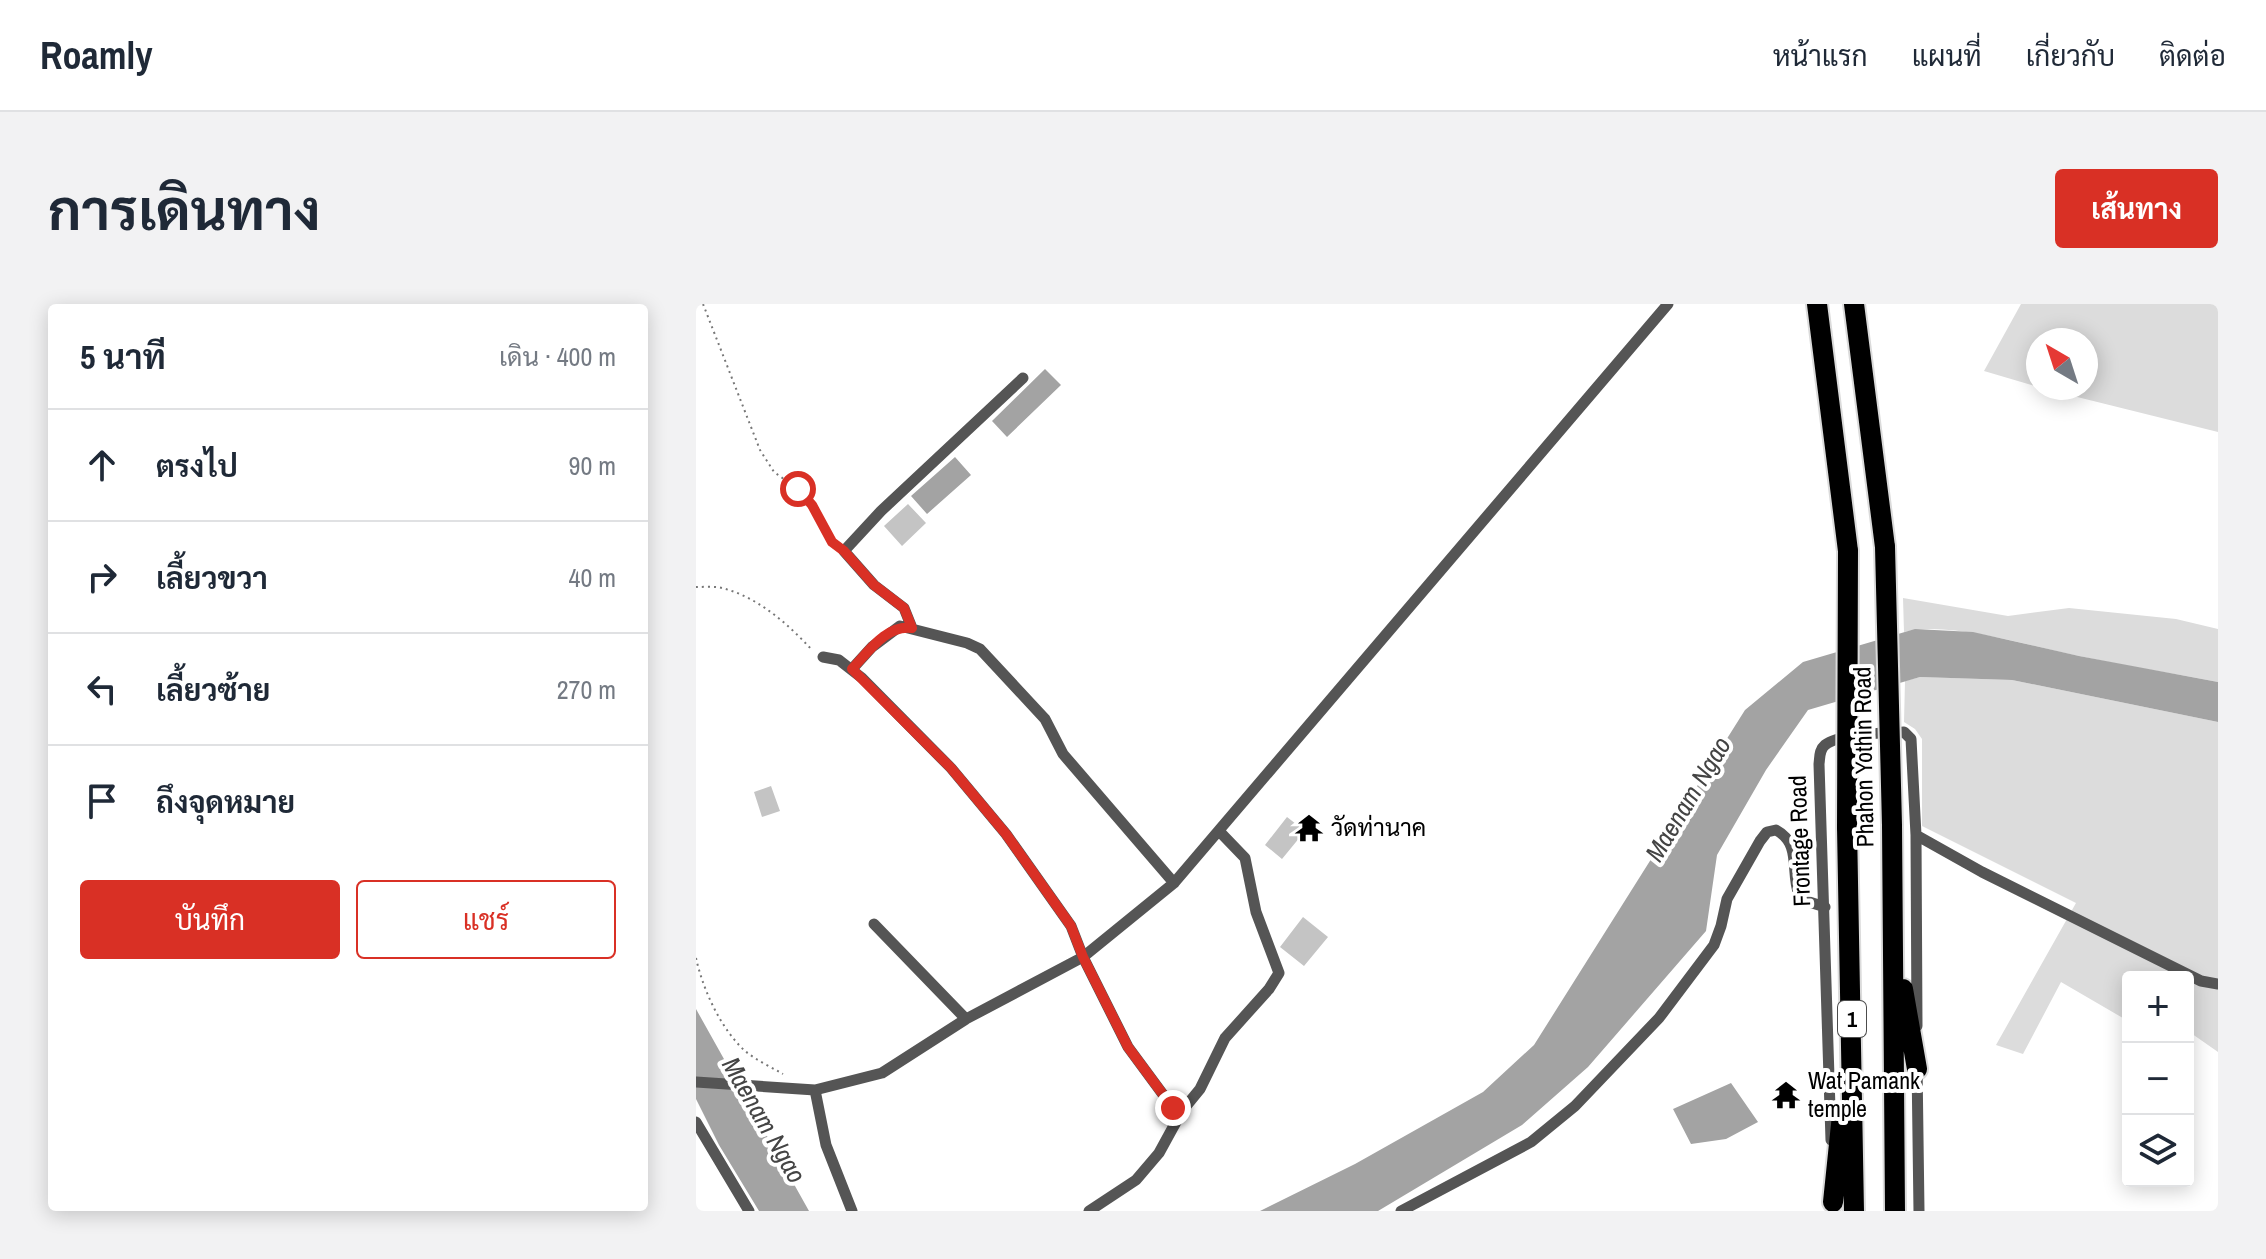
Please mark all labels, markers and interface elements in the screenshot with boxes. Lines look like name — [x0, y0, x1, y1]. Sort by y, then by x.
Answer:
text: Roamly — [40, 30, 153, 81]
text: หน้าแรก — [1773, 37, 1868, 75]
text: แผนที่ — [1912, 37, 1982, 75]
text: เกี่ยวกับ — [2026, 37, 2115, 75]
text: ติดต่อ — [2159, 37, 2226, 75]
button: เส้นทาง — [2055, 169, 2218, 248]
text: การเดินทาง — [48, 172, 320, 247]
north arrow — [2026, 328, 2098, 400]
text: 5 นาที — [80, 334, 166, 380]
text: เดิน · 400 m — [499, 339, 616, 374]
icon: ahead — [80, 443, 124, 487]
text: ตรงไป — [156, 446, 238, 486]
text: 90 m — [569, 448, 616, 483]
route start — [780, 471, 816, 507]
icon: right — [80, 555, 124, 599]
text: เลี้ยวขวา — [156, 558, 268, 598]
text: 40 m — [569, 560, 616, 595]
street label: Phahon Yothin Road — [1845, 666, 1881, 848]
icon: left — [80, 667, 124, 711]
text: เลี้ยวซ้าย — [156, 670, 270, 710]
text: 270 m — [557, 672, 616, 707]
water label: Maenam Ngao — [1637, 730, 1739, 868]
street label: Frontage Road — [1781, 775, 1817, 907]
icon: arrive — [80, 779, 124, 823]
text: ถึงจุดหมาย — [156, 782, 295, 822]
place label: วัดท่านาค — [1331, 811, 1426, 843]
temple icon: วัดท่านาค — [1294, 813, 1324, 843]
button: บันทึก — [80, 880, 340, 959]
button: แชร์ — [356, 880, 616, 959]
map controls — [2122, 971, 2194, 1187]
button: + — [2122, 971, 2194, 1043]
road number: 1 — [1838, 1001, 1866, 1037]
button: − — [2122, 1043, 2194, 1115]
water label: Maenam Ngao — [714, 1050, 815, 1189]
place label: Wat Pamank temple — [1808, 1064, 1920, 1124]
temple icon: Wat Pamank temple — [1771, 1080, 1801, 1110]
route end — [1155, 1090, 1191, 1126]
button: layers — [2122, 1115, 2194, 1187]

